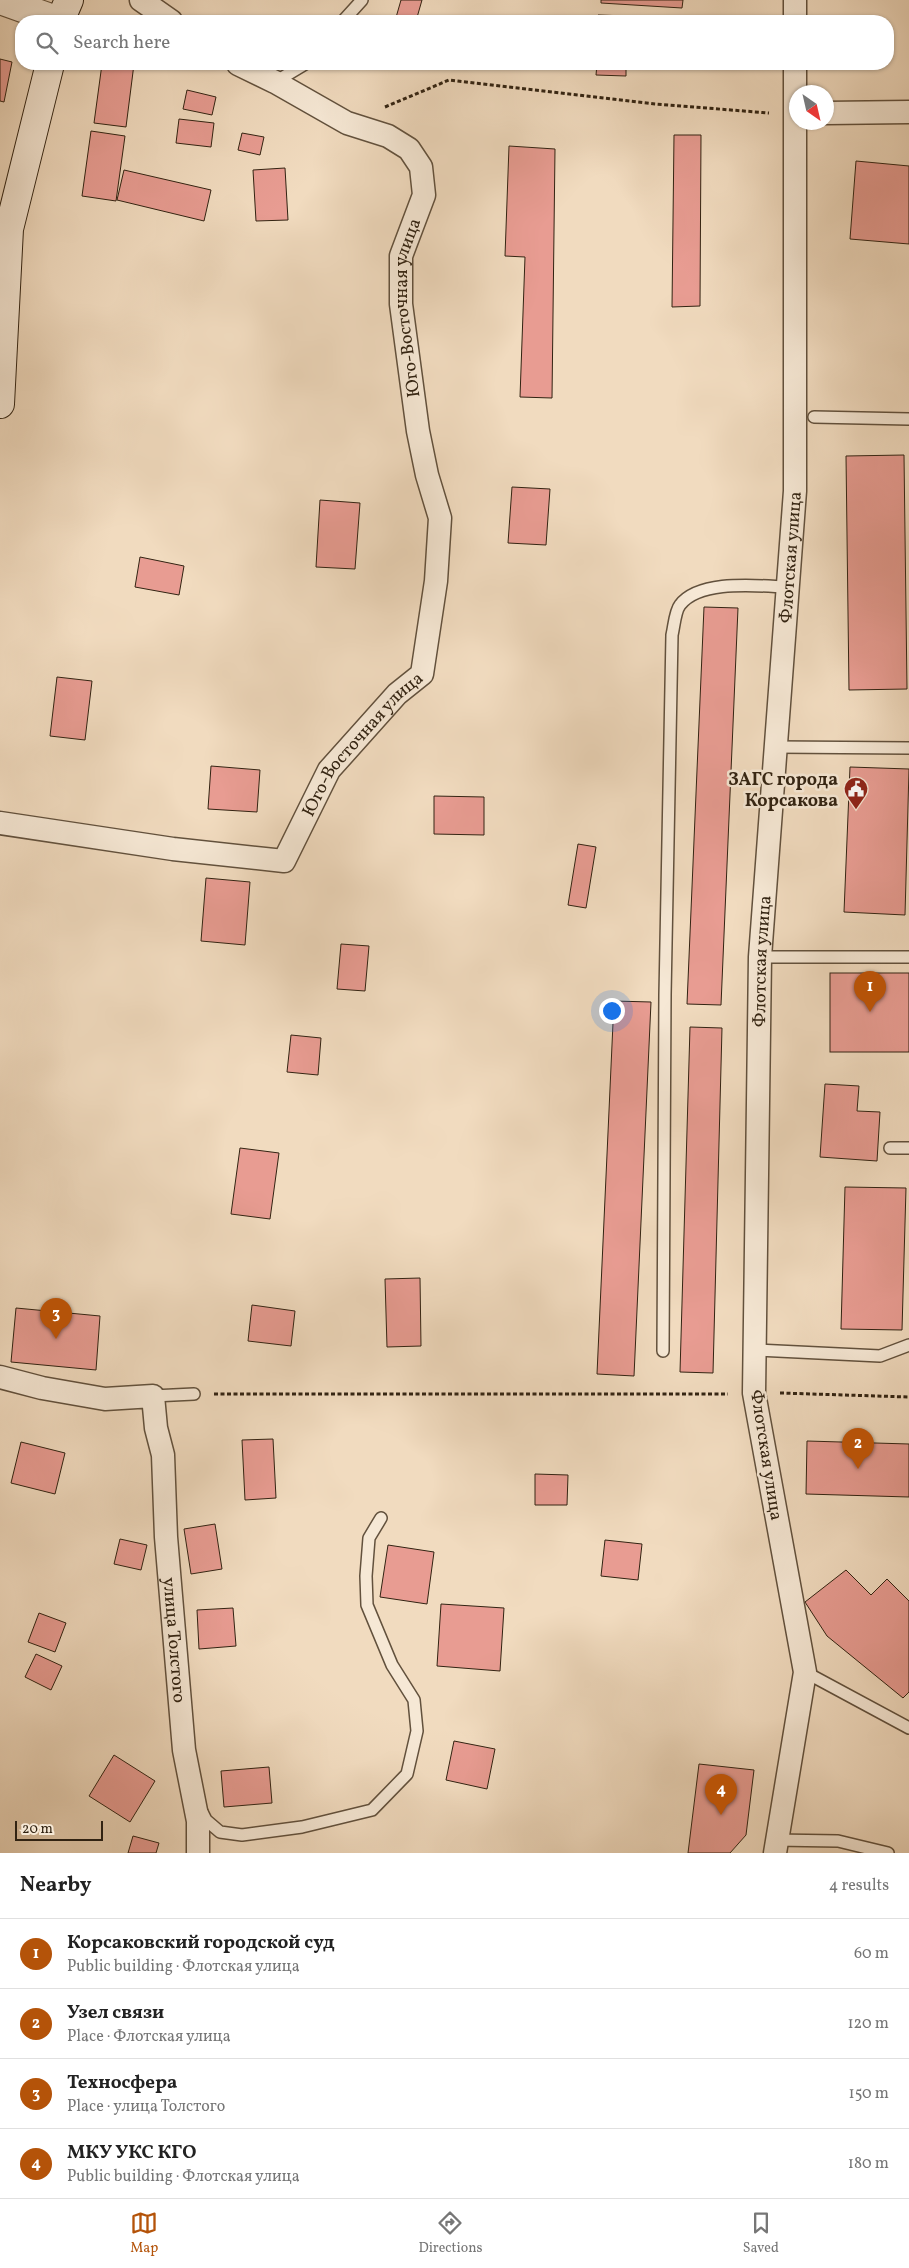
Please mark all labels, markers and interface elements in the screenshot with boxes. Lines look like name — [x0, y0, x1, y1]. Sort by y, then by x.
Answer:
search box — [15, 15, 894, 70]
icon: search — [33, 29, 61, 57]
text: Search here — [73, 30, 170, 56]
north arrow — [789, 85, 834, 130]
street label: Юго-Восточная улица — [390, 215, 428, 399]
street label: Флотская улица — [774, 491, 809, 624]
street label: Юго-Восточная улица — [297, 667, 429, 821]
place label: ЗАГС города Корсакова — [728, 768, 838, 814]
public building icon: ЗАГС города Корсакова — [843, 776, 869, 810]
street label: Флотская улица — [748, 894, 779, 1027]
pin: 1 — [854, 971, 886, 1012]
your location — [599, 998, 625, 1024]
pin: 3 — [40, 1298, 72, 1339]
street label: Флотская улица — [743, 1388, 788, 1522]
pin: 2 — [842, 1428, 874, 1469]
street label: улица Толстого — [155, 1576, 191, 1704]
pin: 4 — [705, 1774, 737, 1815]
scale bar — [15, 1818, 102, 1841]
text: 20 m — [22, 1820, 53, 1839]
text: Nearby — [20, 1871, 91, 1900]
text: 4 results — [829, 1875, 889, 1897]
text: Корсаковский городской суд — [67, 1930, 335, 1956]
text: 1 — [33, 1943, 39, 1965]
text: 60 m — [854, 1943, 889, 1965]
text: Public building · Флотская улица — [67, 1956, 300, 1978]
text: Узел связи — [67, 2000, 164, 2026]
text: 2 — [32, 2013, 40, 2035]
text: 120 m — [847, 2013, 889, 2035]
text: Place · Флотская улица — [67, 2026, 231, 2048]
text: Техносфера — [67, 2070, 177, 2096]
text: 3 — [32, 2083, 40, 2105]
text: 150 m — [848, 2083, 889, 2105]
text: Place · улица Толстого — [67, 2096, 225, 2118]
text: МКУ УКС КГО — [67, 2140, 196, 2166]
text: 4 — [31, 2153, 41, 2175]
text: 180 m — [848, 2153, 889, 2175]
text: Public building · Флотская улица — [67, 2166, 300, 2188]
tab: Map — [130, 2209, 158, 2258]
tab: Directions — [418, 2209, 483, 2258]
tab: Saved — [743, 2209, 779, 2258]

